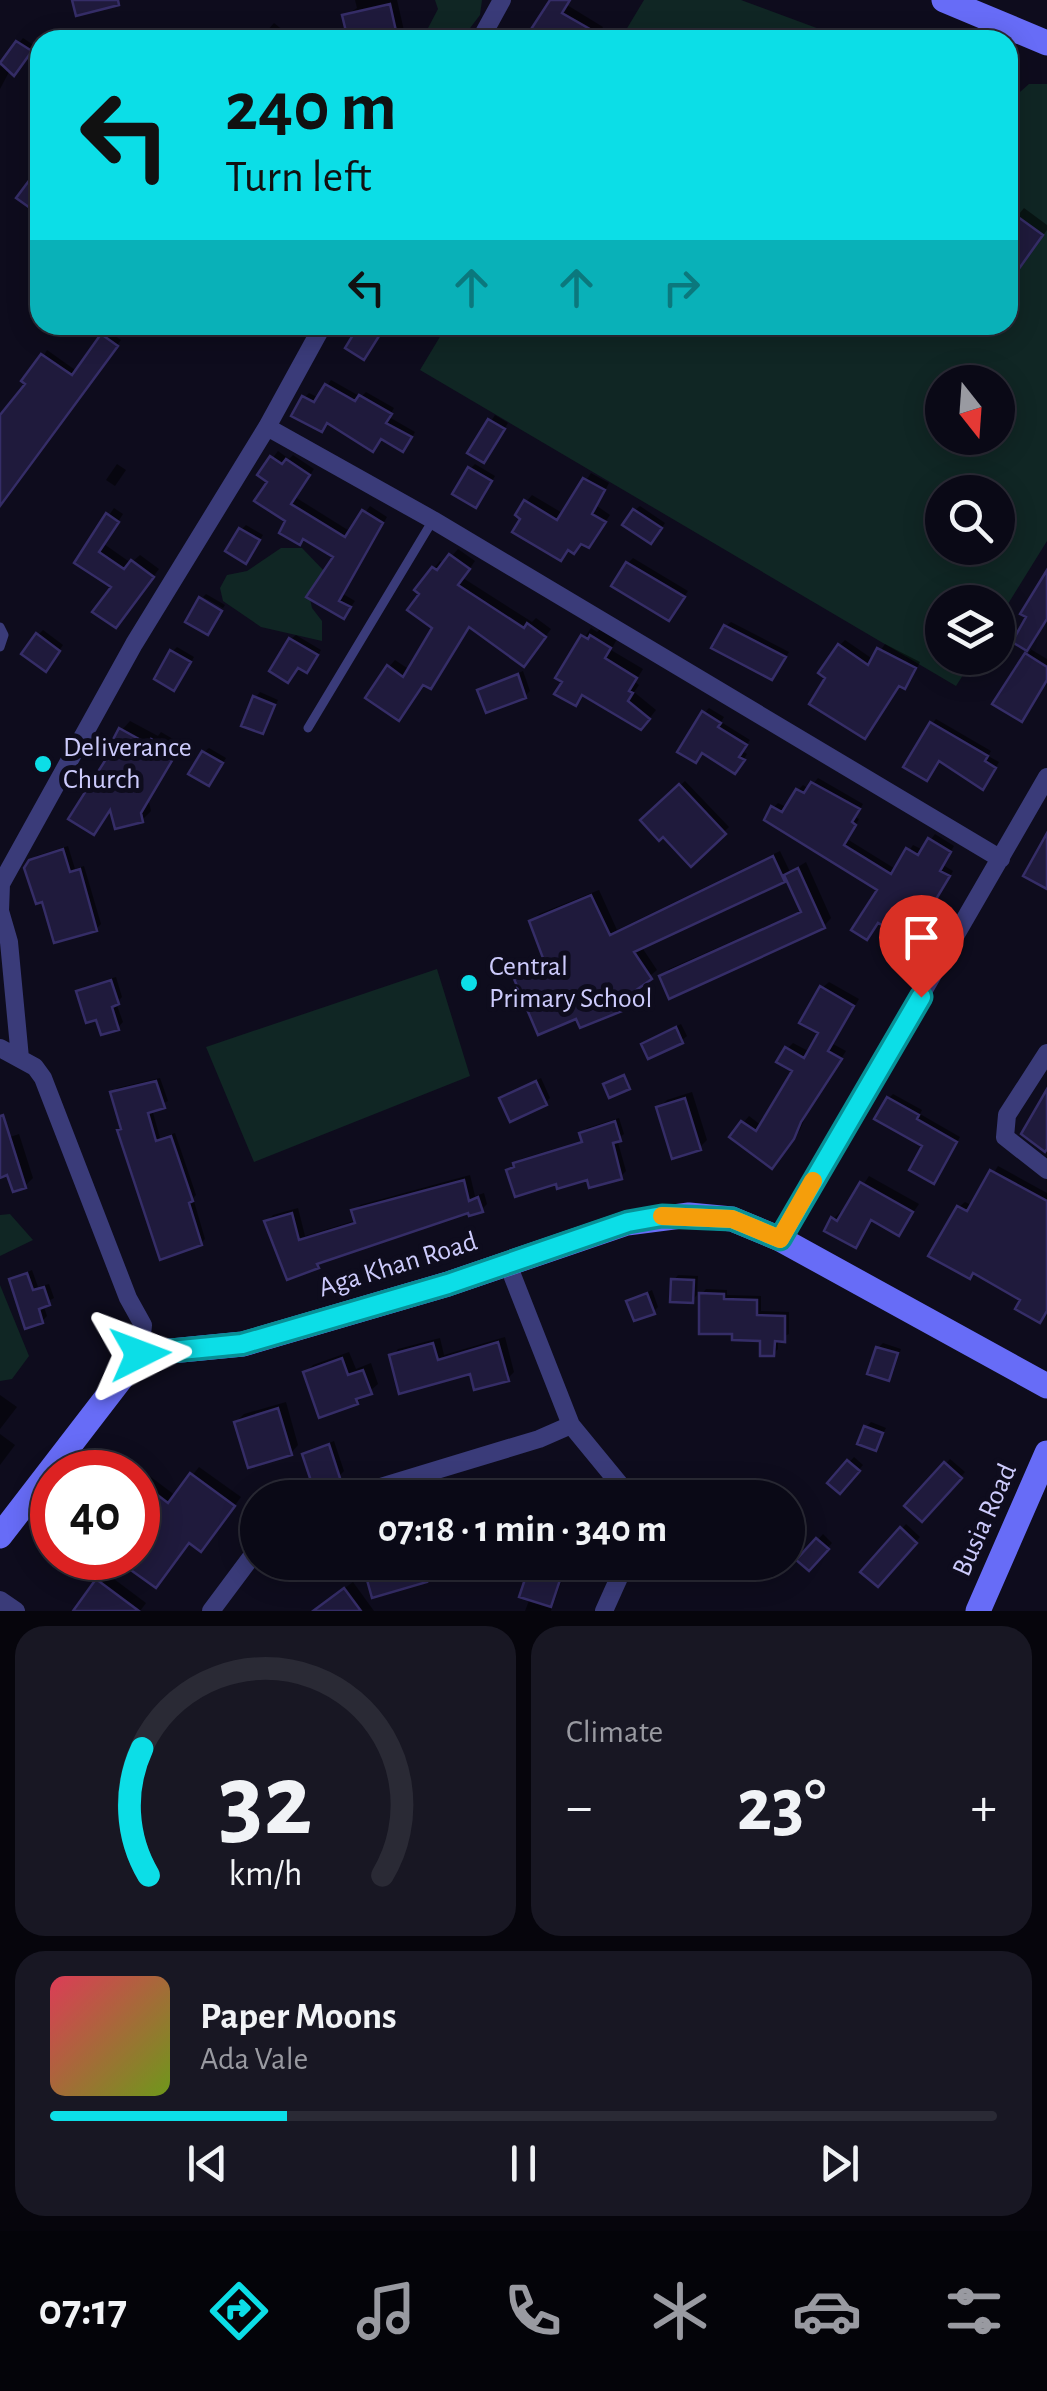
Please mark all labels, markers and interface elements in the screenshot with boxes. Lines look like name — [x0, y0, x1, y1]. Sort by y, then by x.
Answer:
icon: left — [60, 70, 190, 200]
text: 240 m — [225, 73, 397, 143]
text: Turn left — [225, 155, 372, 200]
icon: left — [339, 260, 394, 315]
icon: ahead — [444, 260, 499, 315]
icon: ahead — [549, 260, 604, 315]
icon: right — [654, 260, 709, 315]
north arrow — [925, 365, 1015, 455]
map controls — [925, 365, 1015, 675]
button: search — [925, 475, 1015, 565]
button: layers — [925, 585, 1015, 675]
place label: Deliverance Church — [63, 734, 192, 794]
marker: Deliverance Church — [32, 753, 54, 775]
pin — [879, 895, 964, 998]
icon: arrive — [894, 910, 949, 965]
place label: Central Primary School — [489, 953, 652, 1013]
marker: Central Primary School — [458, 972, 480, 994]
street label: Aga Khan Road — [315, 1228, 481, 1302]
position arrow — [88, 1302, 192, 1406]
speed limit sign: 40 — [30, 1450, 160, 1580]
street label: Busia Road — [948, 1460, 1022, 1580]
text: 07:18 · 1 min · 340 m — [378, 1511, 667, 1549]
text: Climate — [566, 1716, 663, 1748]
text: 32 — [219, 1750, 312, 1854]
text: 23° — [737, 1769, 826, 1844]
text: − — [566, 1780, 592, 1835]
text: + — [971, 1780, 997, 1835]
text: km/h — [229, 1856, 302, 1892]
text: Paper Moons — [200, 1998, 397, 2036]
text: Ada Vale — [200, 2043, 308, 2075]
icon: previous — [180, 2136, 235, 2191]
icon: pause — [496, 2136, 551, 2191]
icon: next — [812, 2136, 867, 2191]
icon: directions — [204, 2276, 274, 2346]
icon: music — [351, 2276, 421, 2346]
icon: phone — [498, 2276, 568, 2346]
icon: climate — [645, 2276, 715, 2346]
icon: car — [792, 2276, 862, 2346]
icon: filters — [939, 2276, 1009, 2346]
text: 07:17 — [38, 2288, 127, 2333]

